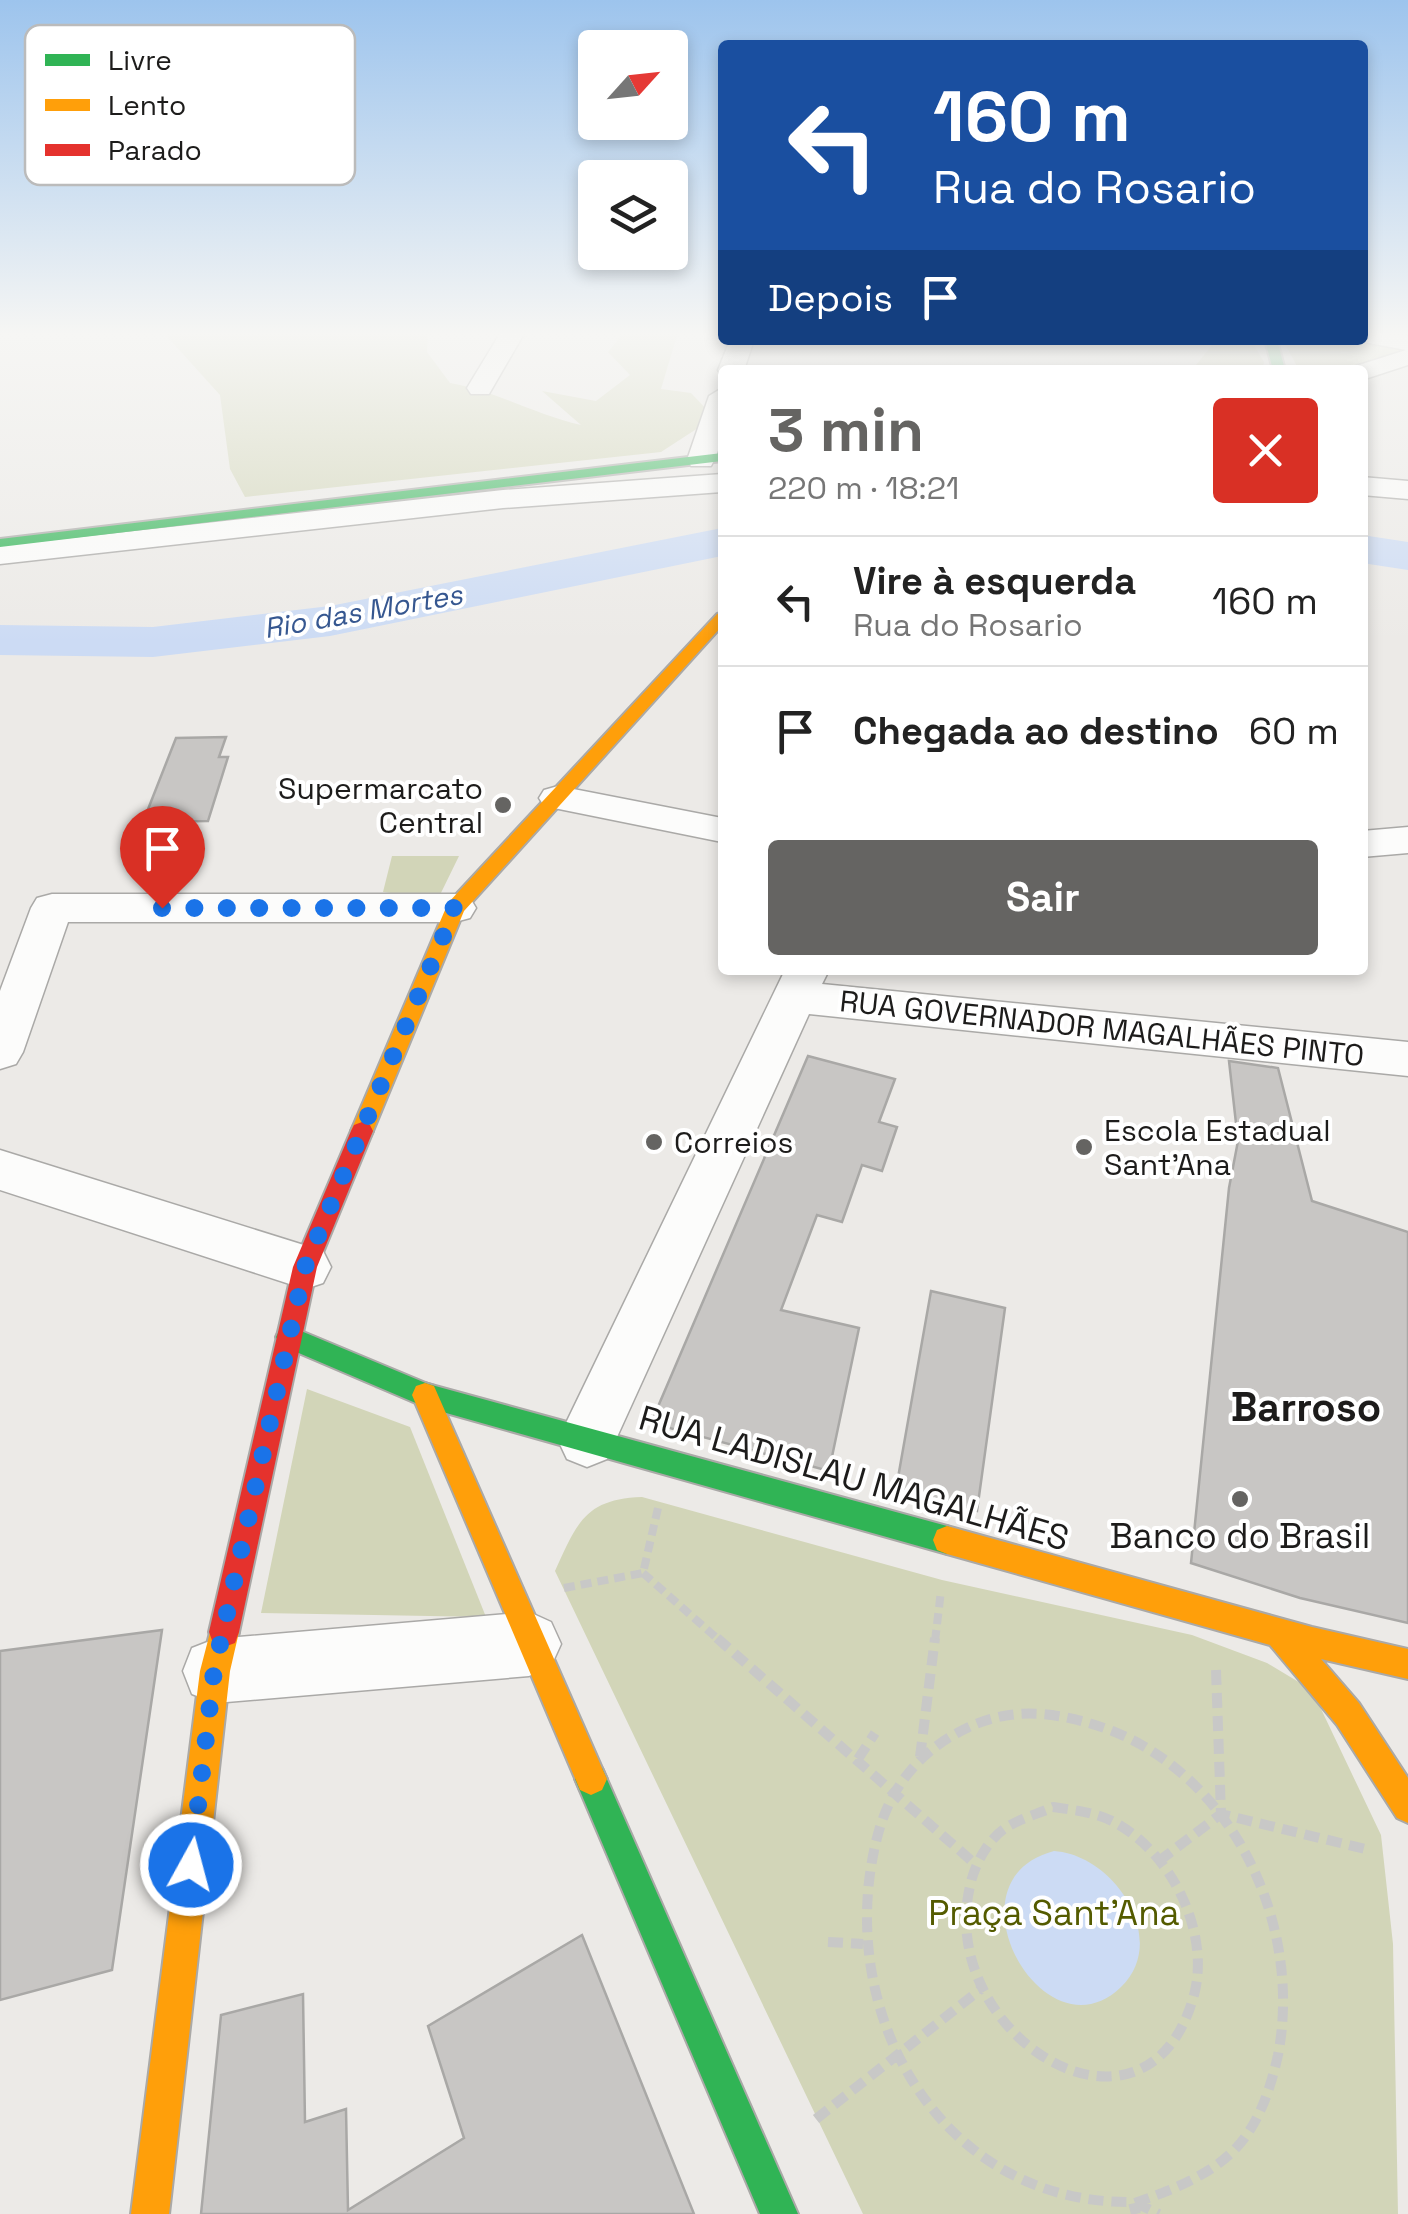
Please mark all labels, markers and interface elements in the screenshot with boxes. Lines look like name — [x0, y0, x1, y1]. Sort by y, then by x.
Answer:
legend — [25, 25, 355, 185]
north arrow — [578, 30, 688, 140]
map controls — [578, 30, 688, 270]
text: Livre — [108, 42, 172, 78]
text: 160 m — [933, 72, 1131, 161]
icon: left — [768, 80, 898, 210]
text: Lento — [108, 87, 186, 123]
text: Parado — [108, 132, 202, 168]
text: Rua do Rosario — [933, 159, 1256, 216]
button: layers — [578, 160, 688, 270]
icon: arrive — [913, 270, 968, 325]
text: Depois — [768, 274, 893, 322]
text: 3 min — [768, 392, 924, 469]
button: close — [1213, 398, 1318, 503]
text: 220 m · 18:21 — [768, 468, 959, 508]
text: Vire à esquerda — [853, 557, 1136, 605]
icon: left — [768, 574, 823, 629]
water label: Rio das Mortes — [261, 576, 466, 646]
text: 160 m — [1212, 577, 1318, 625]
text: Rua do Rosario — [853, 605, 1083, 645]
icon: arrive — [768, 704, 823, 759]
text: Chegada ao destino — [853, 707, 1219, 755]
text: 60 m — [1249, 707, 1339, 755]
place label: Supermarcato Central — [278, 769, 483, 842]
marker: Supermarcato Central — [492, 794, 514, 816]
pin — [120, 806, 205, 909]
icon: arrive — [135, 821, 190, 876]
button: Sair — [768, 840, 1318, 955]
street label: RUA GOVERNADOR MAGALHÃES PINTO — [838, 981, 1366, 1075]
place label: Escola Estadual Sant'Ana — [1104, 1111, 1331, 1184]
place label: Correios — [674, 1123, 793, 1162]
marker: Correios — [643, 1131, 665, 1153]
marker: Escola Estadual Sant'Ana — [1073, 1136, 1095, 1158]
district label: Barroso — [1231, 1382, 1381, 1433]
street label: RUA LADISLAU MAGALHÃES — [634, 1395, 1074, 1561]
marker: Banco do Brasil — [1229, 1488, 1251, 1510]
place label: Banco do Brasil — [1110, 1514, 1370, 1558]
position arrow — [139, 1813, 243, 1917]
park label: Praça Sant'Ana — [928, 1891, 1180, 1935]

